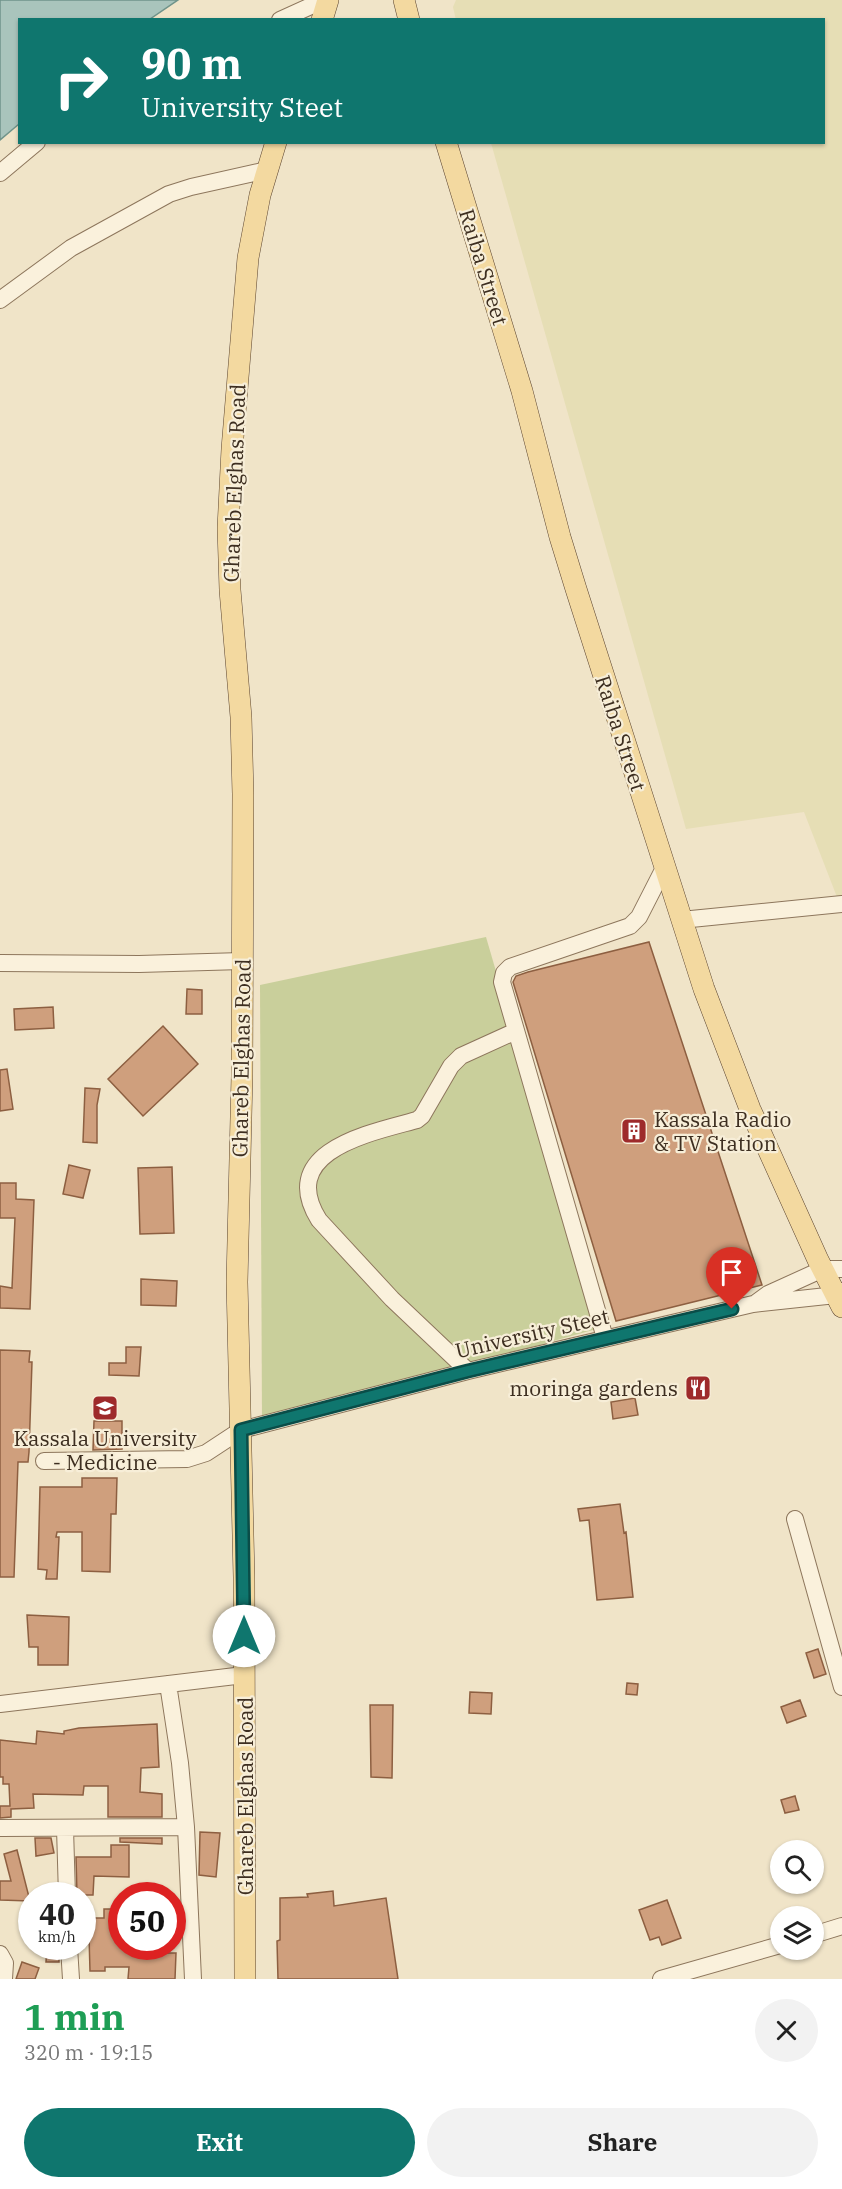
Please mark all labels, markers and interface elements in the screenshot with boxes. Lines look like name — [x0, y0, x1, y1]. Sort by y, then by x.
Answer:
text: 90 m — [141, 36, 242, 91]
icon: right — [42, 42, 120, 120]
text: University Steet — [141, 89, 343, 124]
street label: Raiba Street — [453, 205, 515, 329]
street label: Ghareb Elghas Road — [217, 383, 251, 583]
street label: Raiba Street — [589, 671, 653, 795]
street label: Ghareb Elghas Road — [225, 958, 257, 1158]
place label: Kassala Radio & TV Station — [654, 1105, 791, 1157]
building icon: Kassala Radio & TV Station — [619, 1116, 649, 1146]
pin — [706, 1247, 757, 1309]
icon: arrive — [715, 1256, 748, 1289]
street label: University Steet — [452, 1302, 612, 1364]
restaurant icon: moringa gardens — [683, 1373, 713, 1403]
place label: moringa gardens — [509, 1374, 678, 1402]
school or university icon: Kassala University - Medicine — [90, 1393, 120, 1423]
place label: Kassala University - Medicine — [14, 1424, 197, 1476]
position arrow — [212, 1604, 276, 1668]
street label: Ghareb Elghas Road — [231, 1696, 259, 1895]
map controls — [770, 1840, 824, 1960]
button: search — [770, 1840, 824, 1894]
speed limit sign: 50 — [108, 1882, 186, 1960]
text: 40 — [39, 1894, 75, 1933]
button: layers — [770, 1906, 824, 1960]
text: km/h — [38, 1927, 76, 1946]
text: 1 min — [24, 1993, 125, 2040]
button: close — [755, 1999, 818, 2062]
text: 320 m · 19:15 — [24, 2039, 153, 2066]
button: Exit — [24, 2108, 415, 2177]
button: Share — [427, 2108, 818, 2177]

